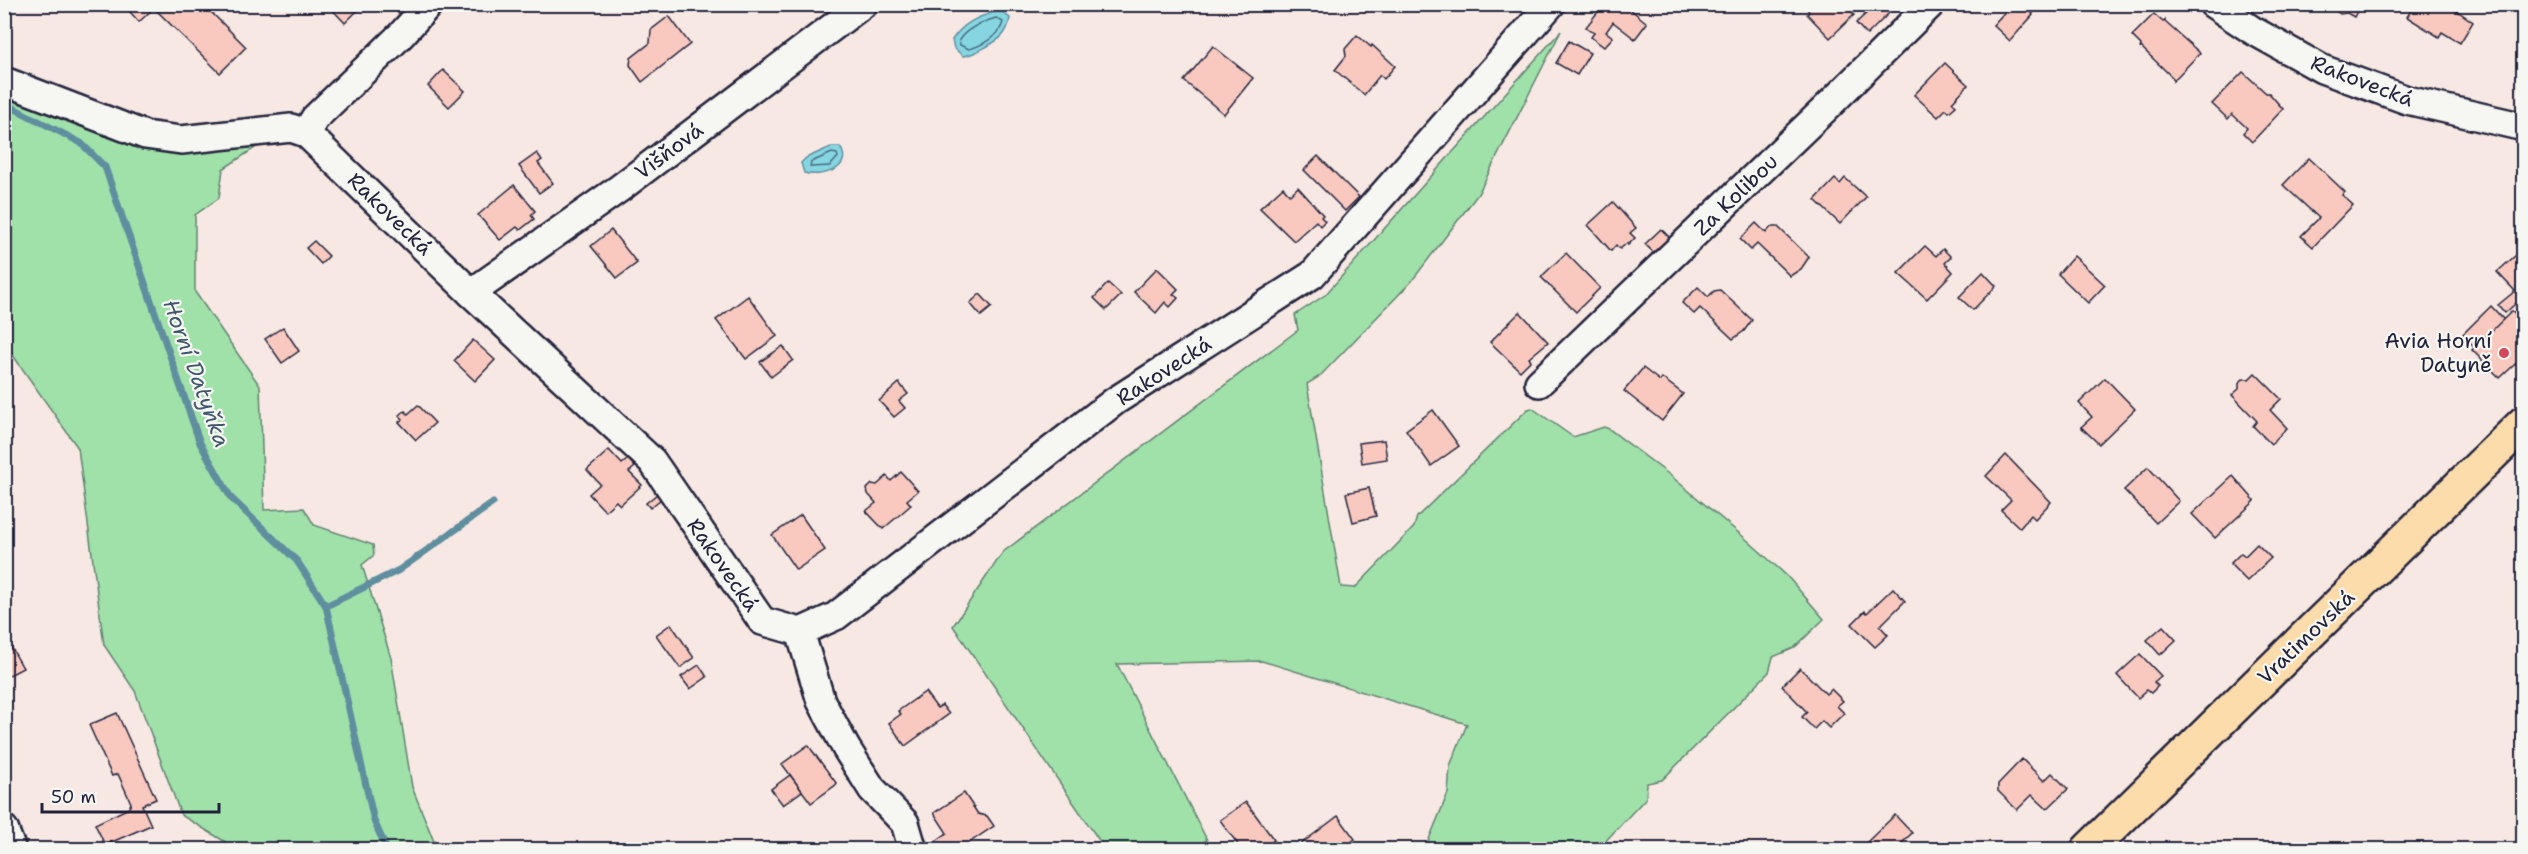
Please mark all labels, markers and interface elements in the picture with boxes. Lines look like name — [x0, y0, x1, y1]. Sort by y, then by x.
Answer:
street label: Rakovecká — [2307, 49, 2417, 113]
street label: Višňová — [629, 116, 709, 186]
street label: Za Kolibou — [1688, 148, 1784, 242]
street label: Rakovecká — [341, 166, 439, 262]
water label: Horní Datyňka — [156, 295, 237, 451]
place label: Avia Horní Datyně — [2385, 327, 2492, 379]
street label: Rakovecká — [1111, 330, 1217, 412]
marker: Avia Horní Datyně — [2497, 346, 2511, 360]
street label: Rakovecká — [681, 513, 765, 617]
street label: Vratimovská — [2251, 584, 2361, 690]
scale bar — [42, 776, 219, 814]
text: 50 m — [51, 785, 96, 809]

